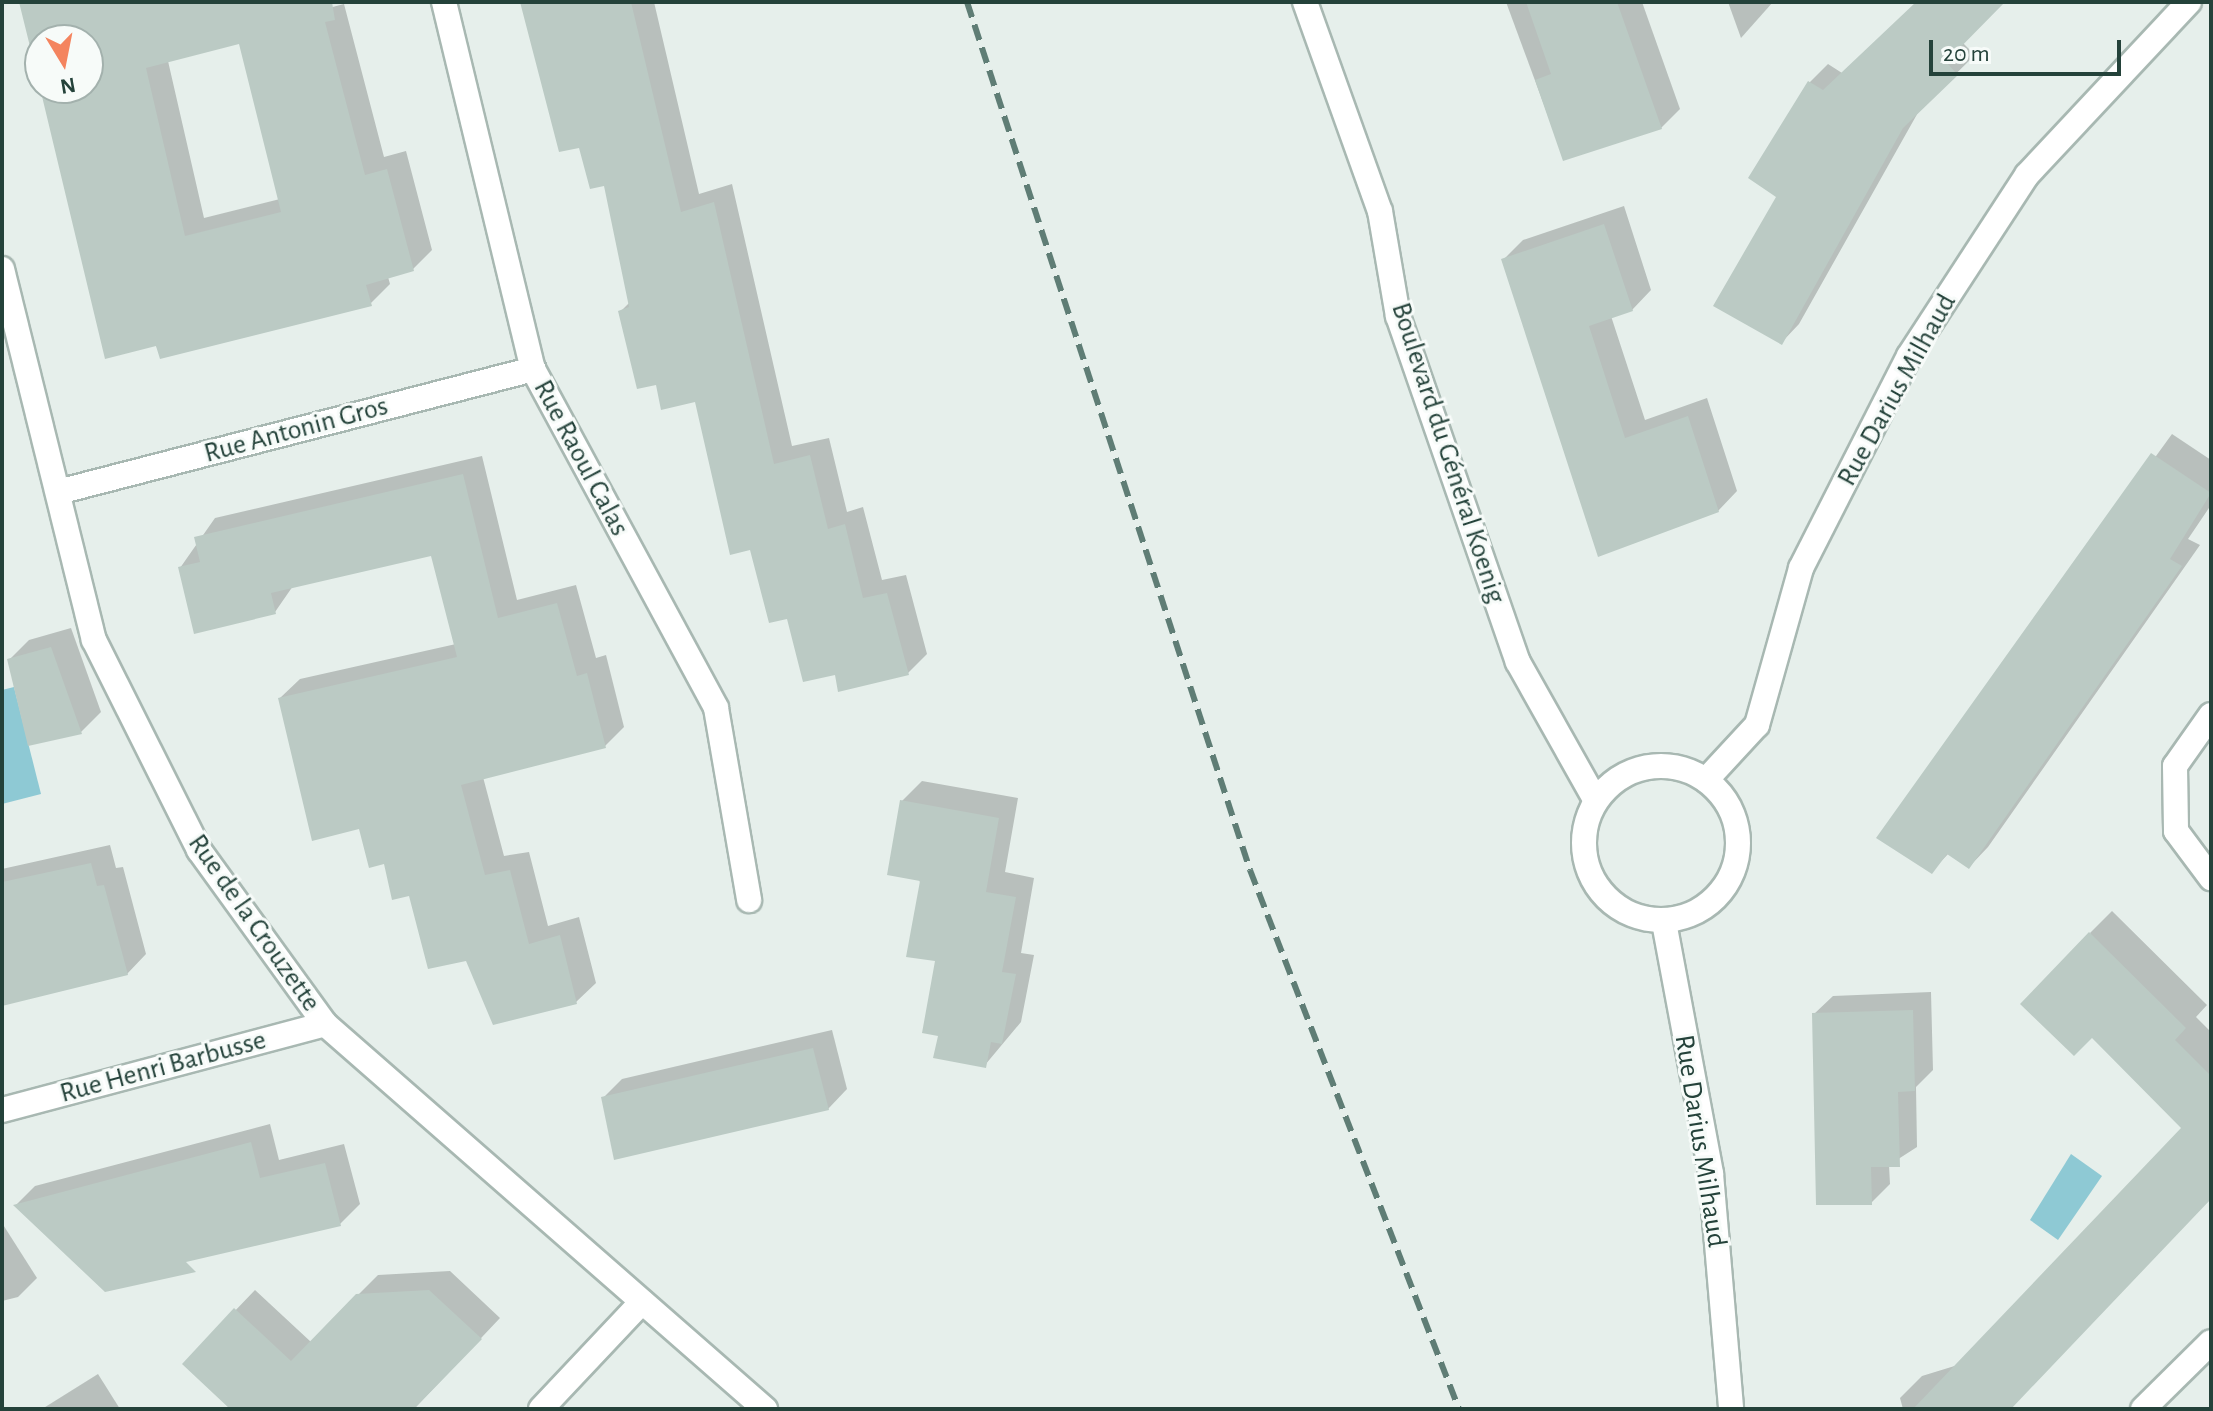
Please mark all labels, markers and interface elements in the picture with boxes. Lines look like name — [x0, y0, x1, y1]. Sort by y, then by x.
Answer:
north arrow — [24, 24, 104, 104]
scale bar — [1933, 24, 2125, 74]
text: 20 m — [1943, 42, 1990, 66]
text: N — [58, 74, 77, 98]
street label: Rue Darius Milhaud — [1830, 288, 1964, 492]
street label: Boulevard du Général Koenig — [1383, 298, 1513, 608]
street label: Rue Raoul Calas — [526, 374, 636, 542]
street label: Rue Antonin Gros — [200, 389, 392, 471]
street label: Rue de la Crouzette — [180, 828, 328, 1018]
street label: Rue Henri Barbusse — [56, 1023, 270, 1111]
street label: Rue Darius Milhaud — [1667, 1032, 1733, 1250]

